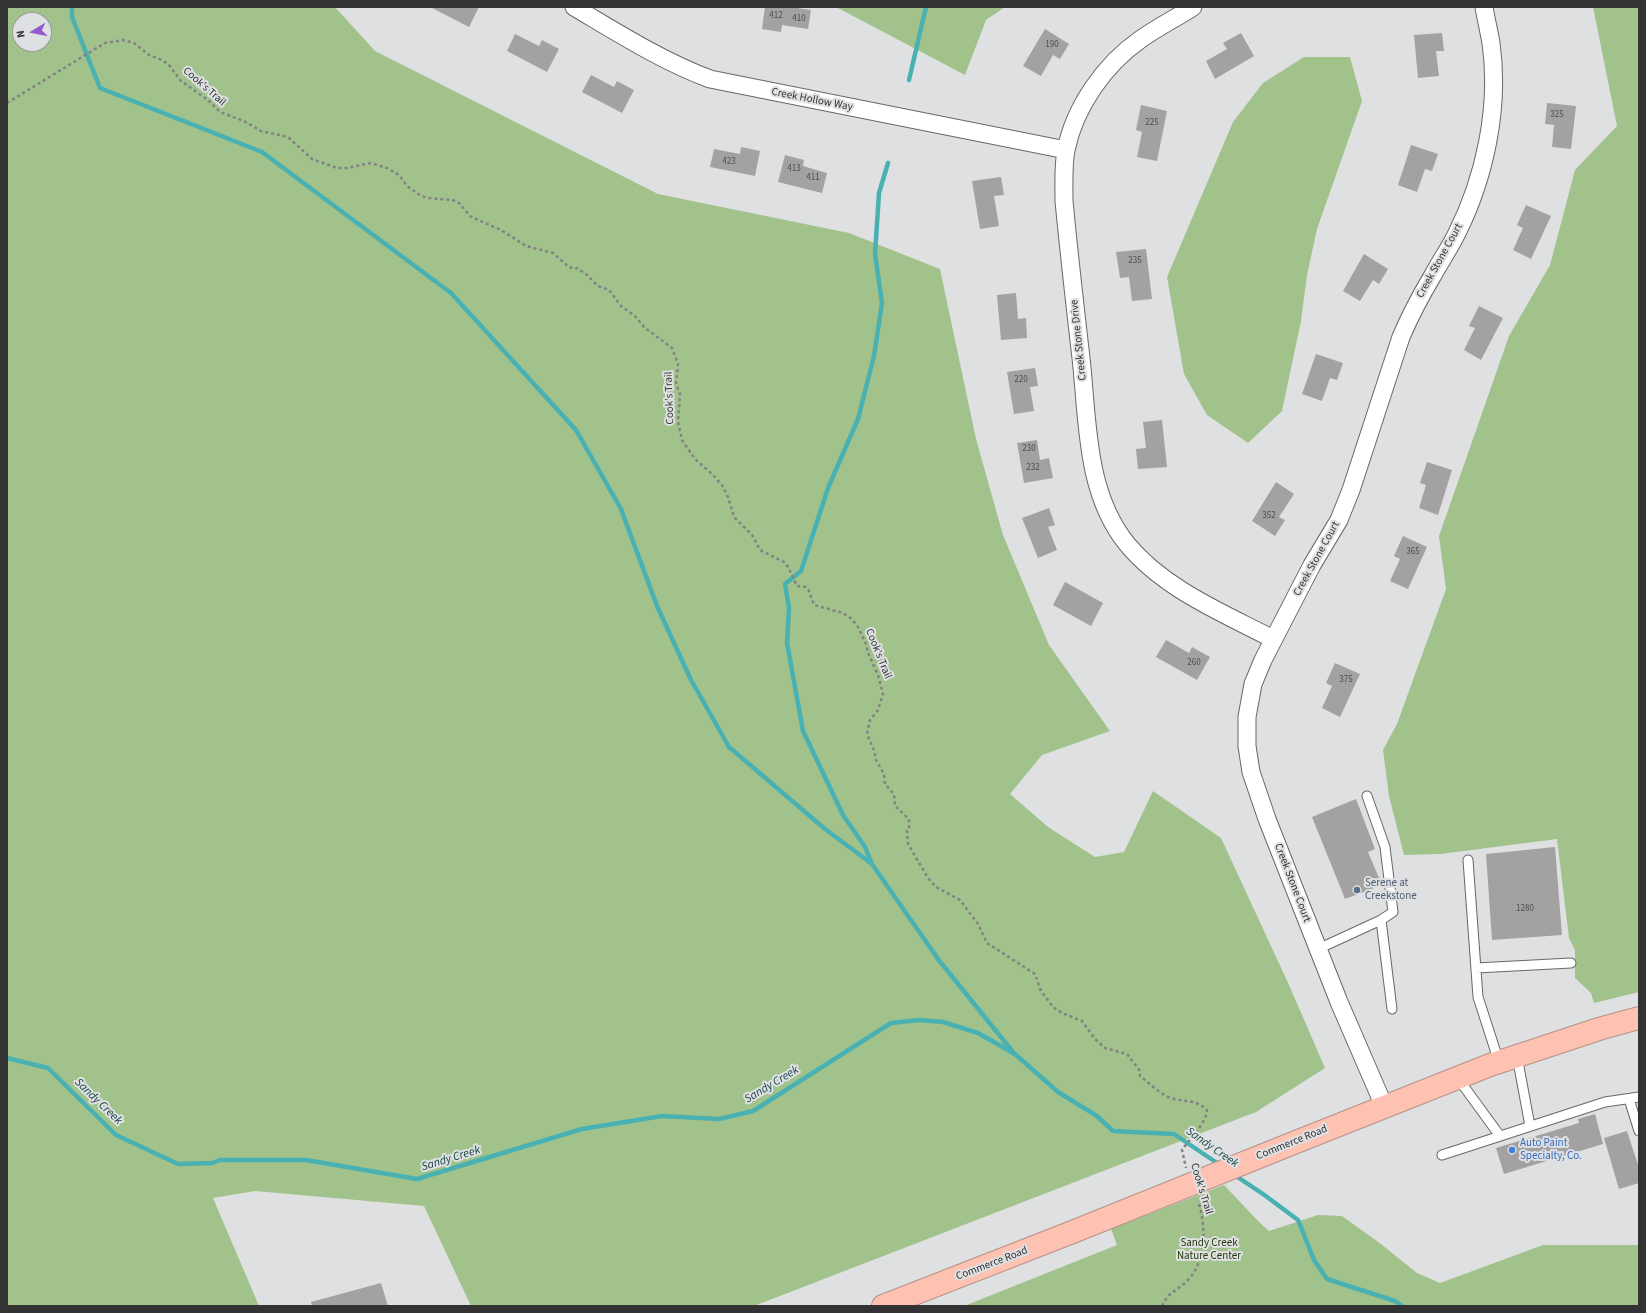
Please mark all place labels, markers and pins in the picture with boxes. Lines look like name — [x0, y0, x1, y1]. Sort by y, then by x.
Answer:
place label: Serene at Creekstone — [1365, 877, 1417, 903]
marker: Serene at Creekstone — [1352, 885, 1362, 895]
place label: Auto Paint Specialty, Co. — [1520, 1137, 1582, 1163]
marker: Auto Paint Specialty, Co. — [1507, 1145, 1517, 1155]

